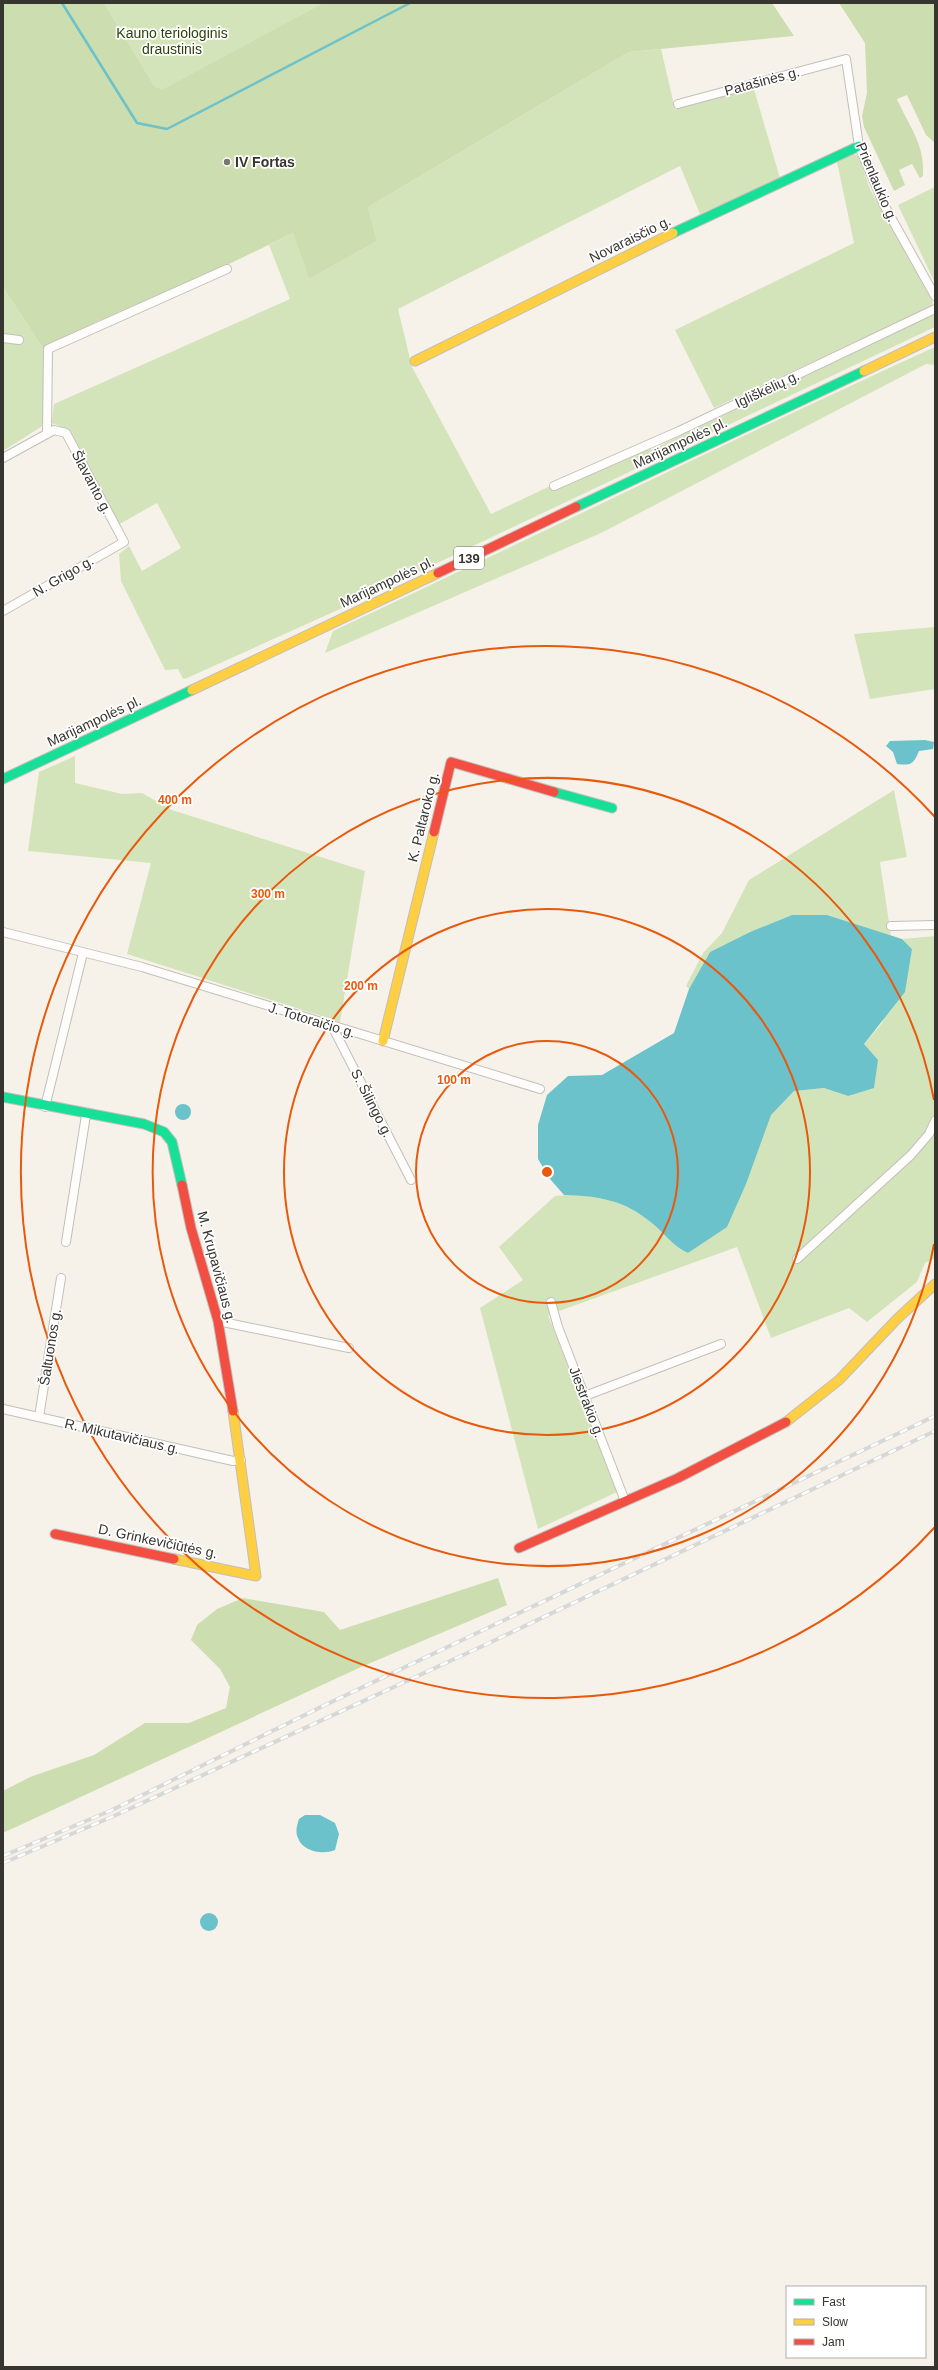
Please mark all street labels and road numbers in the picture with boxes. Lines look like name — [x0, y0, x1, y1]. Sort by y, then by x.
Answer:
street label: Patašinės g. — [723, 63, 801, 99]
street label: Prienlaukio g. — [853, 140, 901, 224]
street label: Novaraisčio g. — [587, 212, 673, 266]
street label: Igliškėlių g. — [732, 367, 802, 411]
street label: Marijampolės pl. — [630, 414, 730, 472]
street label: Šlavanto g. — [68, 447, 116, 517]
road number: 139 — [454, 547, 484, 569]
street label: N. Grigo g. — [30, 552, 96, 600]
street label: Marijampolės pl. — [337, 553, 437, 611]
street label: Marijampolės pl. — [44, 692, 144, 750]
street label: K. Paltaroko g. — [404, 771, 442, 863]
street label: J. Totoraičio g. — [267, 999, 357, 1041]
street label: S. Šilingo g. — [348, 1066, 396, 1140]
street label: M. Krupavičiaus g. — [194, 1209, 240, 1325]
street label: Šaltuonos g. — [36, 1307, 64, 1387]
street label: Jiestrakio g. — [566, 1364, 608, 1440]
street label: R. Mikutavičiaus g. — [63, 1415, 181, 1457]
street label: D. Grinkevičiūtės g. — [97, 1521, 219, 1561]

